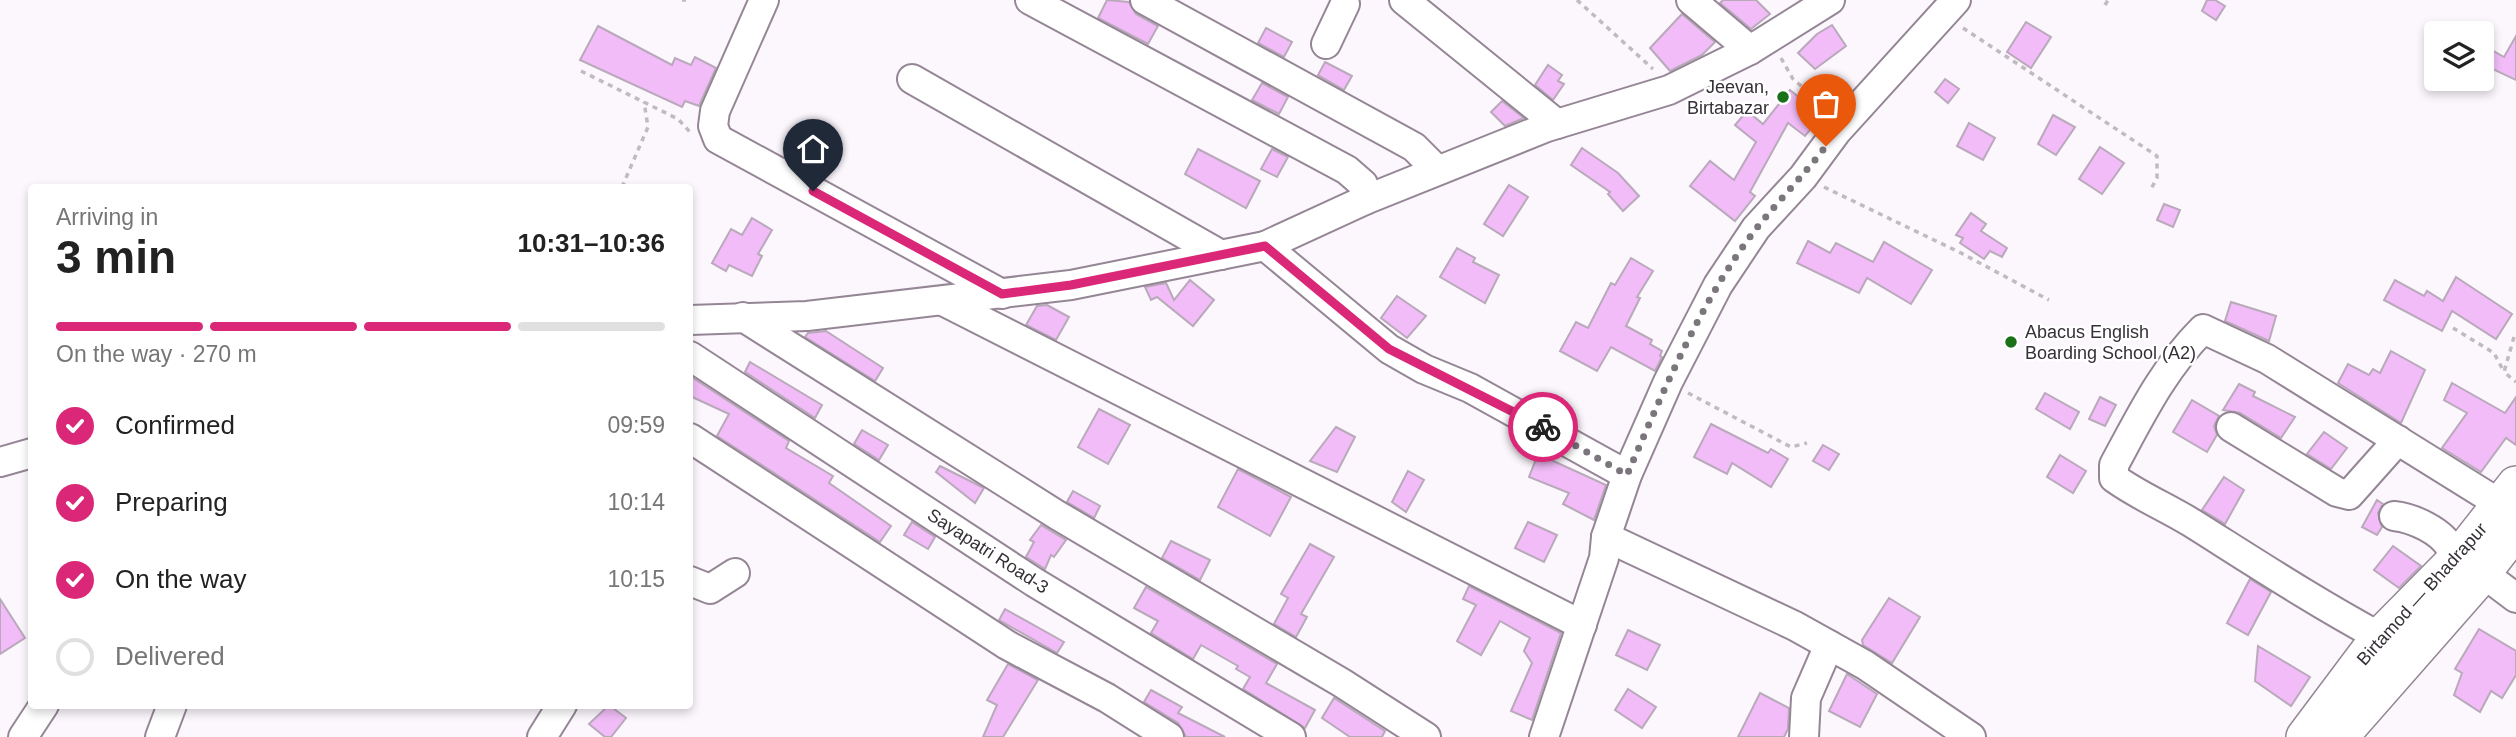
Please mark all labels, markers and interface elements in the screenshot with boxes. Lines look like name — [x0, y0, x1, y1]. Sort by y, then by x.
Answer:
map controls — [2424, 21, 2494, 91]
button: layers — [2424, 21, 2494, 91]
pin — [1796, 74, 1856, 146]
place label: Jeevan, Birtabazar — [1687, 77, 1769, 118]
icon: bag — [1807, 85, 1845, 123]
marker: Jeevan, Birtabazar — [1775, 89, 1791, 105]
pin — [783, 119, 843, 191]
icon: home — [794, 130, 832, 168]
text: Arriving in — [56, 204, 158, 230]
text: 10:31–10:36 — [518, 228, 665, 258]
text: 3 min — [56, 231, 176, 283]
place label: Abacus English Boarding School (A2) — [2025, 322, 2196, 363]
marker: Abacus English Boarding School (A2) — [2003, 334, 2019, 350]
text: On the way · 270 m — [56, 341, 257, 367]
courier — [1508, 392, 1578, 462]
icon: check — [56, 407, 94, 445]
icon: bike — [1524, 408, 1562, 446]
text: Confirmed — [115, 410, 235, 440]
text: 09:59 — [607, 412, 665, 438]
icon: check — [56, 484, 94, 522]
text: Preparing — [115, 487, 228, 517]
text: 10:14 — [607, 489, 665, 515]
street label: Sayapatri Road-3 — [924, 504, 1052, 598]
street label: Birtamod — Bhadrapur — [2353, 519, 2491, 669]
icon: check — [56, 561, 94, 599]
text: On the way — [115, 564, 247, 594]
text: 10:15 — [607, 566, 665, 592]
text: Delivered — [115, 641, 225, 671]

